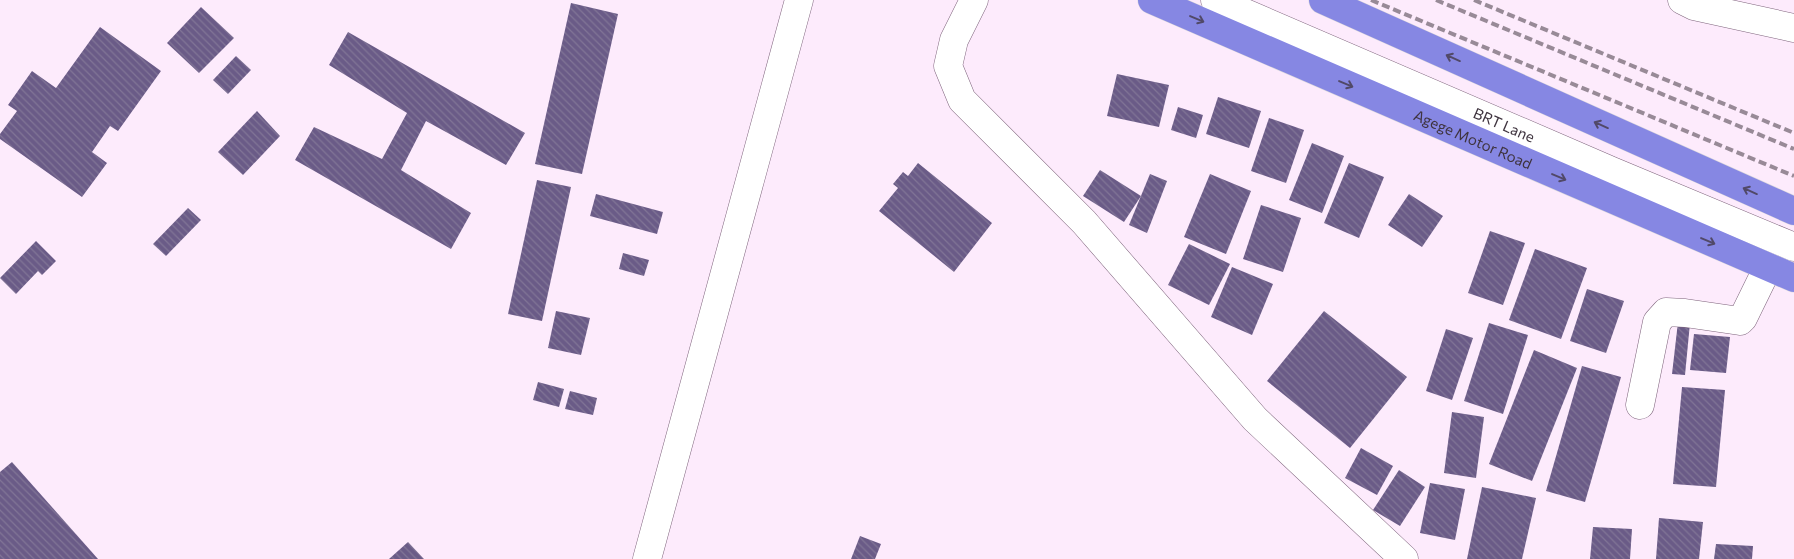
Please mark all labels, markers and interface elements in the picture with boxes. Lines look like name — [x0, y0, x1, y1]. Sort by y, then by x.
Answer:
one-way arrow — [1189, 15, 1204, 25]
one-way arrow — [1446, 53, 1461, 63]
one-way arrow — [1338, 80, 1353, 90]
street label: BRT Lane — [1471, 104, 1538, 146]
street label: Agege Motor Road — [1411, 106, 1535, 173]
one-way arrow — [1594, 119, 1609, 129]
one-way arrow — [1551, 172, 1566, 182]
one-way arrow — [1742, 186, 1757, 196]
one-way arrow — [1700, 237, 1715, 247]

